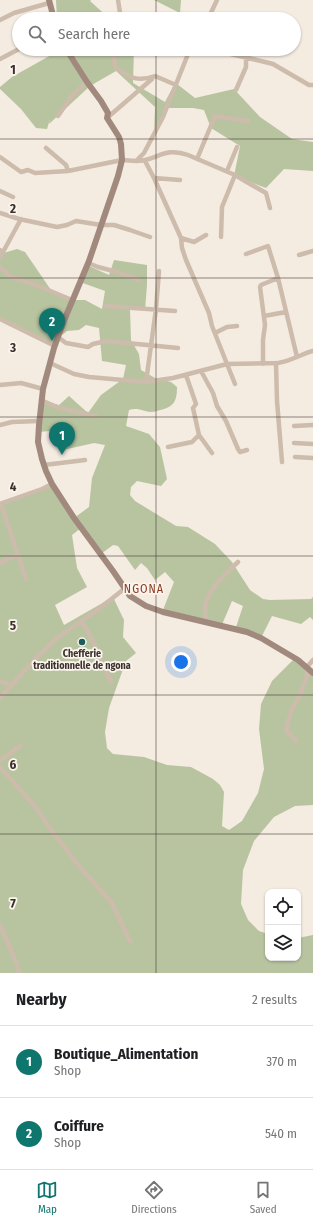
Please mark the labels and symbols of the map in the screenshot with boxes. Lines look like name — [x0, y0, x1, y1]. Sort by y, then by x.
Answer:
text: 1 — [10, 62, 16, 77]
text: 2 — [9, 201, 16, 216]
pin: 2 — [39, 308, 65, 341]
text: 3 — [9, 340, 16, 355]
pin: 1 — [49, 422, 75, 455]
text: 4 — [10, 479, 17, 494]
district label: NGONA — [124, 582, 164, 596]
text: 5 — [10, 618, 16, 633]
marker: Chefferie traditionnelle de ngona — [77, 637, 87, 647]
place label: Chefferie traditionnelle de ngona — [33, 648, 131, 672]
your location — [171, 652, 191, 672]
text: 6 — [10, 757, 17, 772]
text: 7 — [10, 896, 16, 911]

